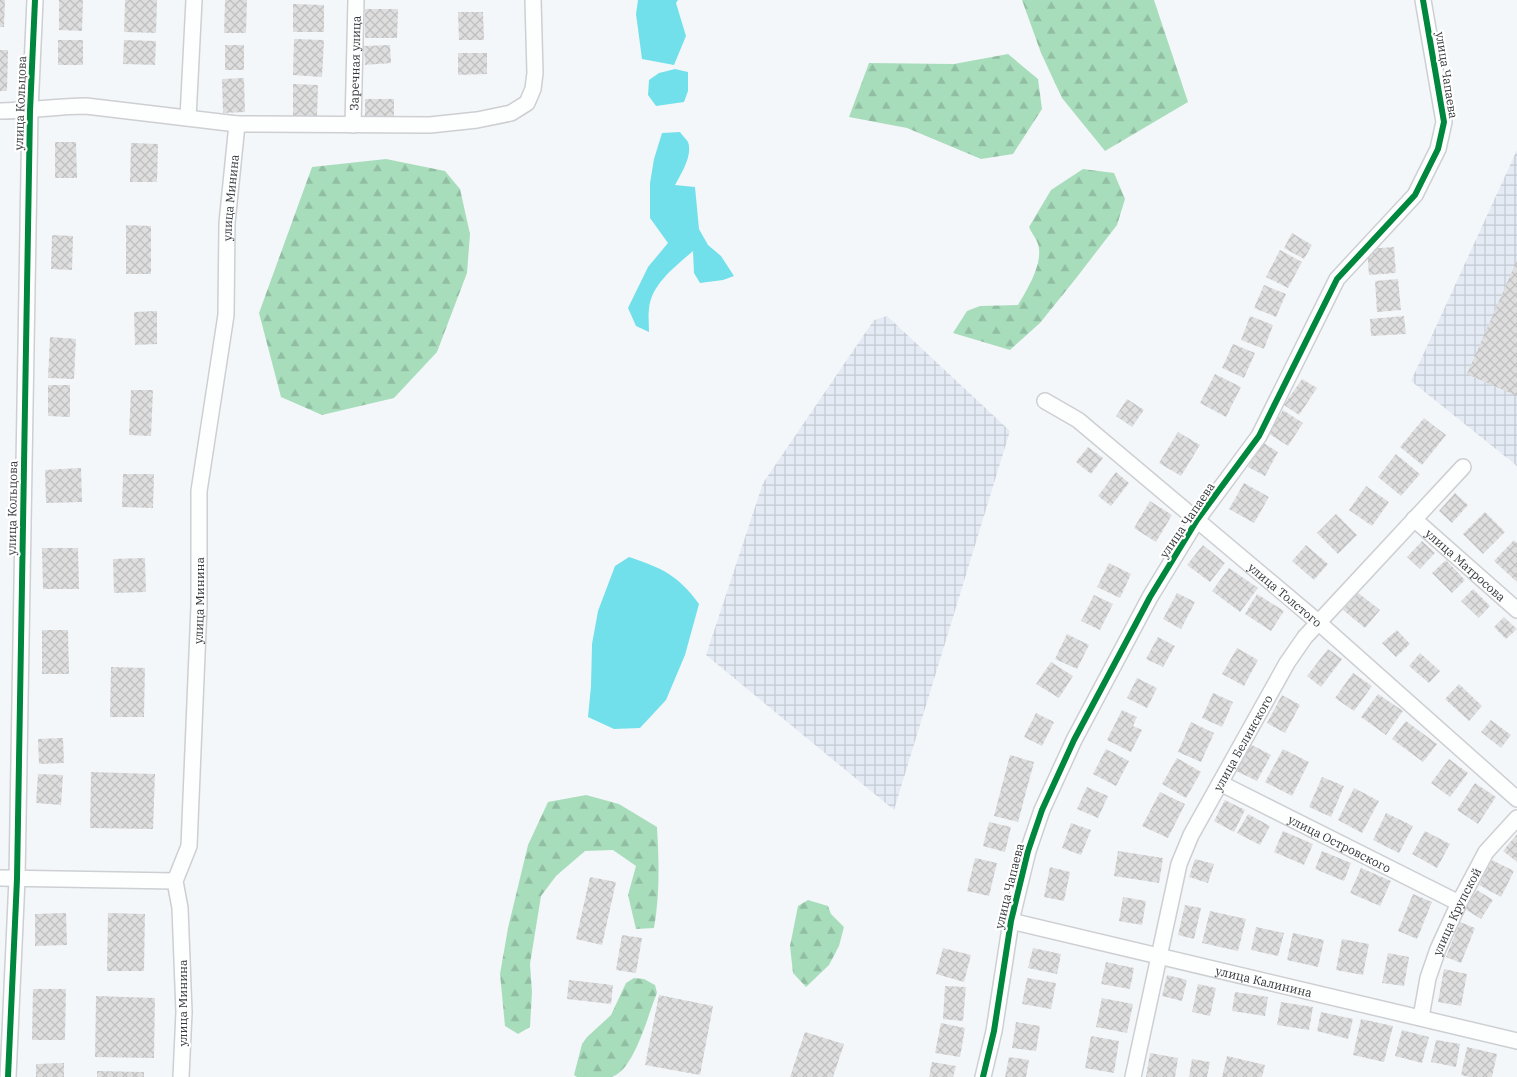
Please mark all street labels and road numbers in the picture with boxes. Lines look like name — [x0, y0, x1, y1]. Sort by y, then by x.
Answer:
street label: Заречная улица — [346, 15, 363, 111]
street label: улица Чапаева — [1433, 30, 1461, 120]
street label: улица Кольцова — [11, 55, 29, 151]
street label: улица Минина — [219, 153, 241, 241]
street label: улица Кольцова — [4, 460, 20, 555]
street label: улица Чапаева — [1156, 479, 1218, 561]
street label: улица Матросова — [1422, 525, 1509, 604]
street label: улица Минина — [190, 557, 207, 644]
street label: улица Толстого — [1245, 559, 1325, 630]
street label: улица Белинского — [1210, 692, 1275, 793]
street label: улица Островского — [1286, 811, 1394, 875]
street label: улица Чапаева — [991, 841, 1027, 930]
street label: улица Крупской — [1429, 865, 1484, 957]
street label: улица Минина — [175, 959, 190, 1047]
street label: улица Калинина — [1214, 962, 1314, 1000]

